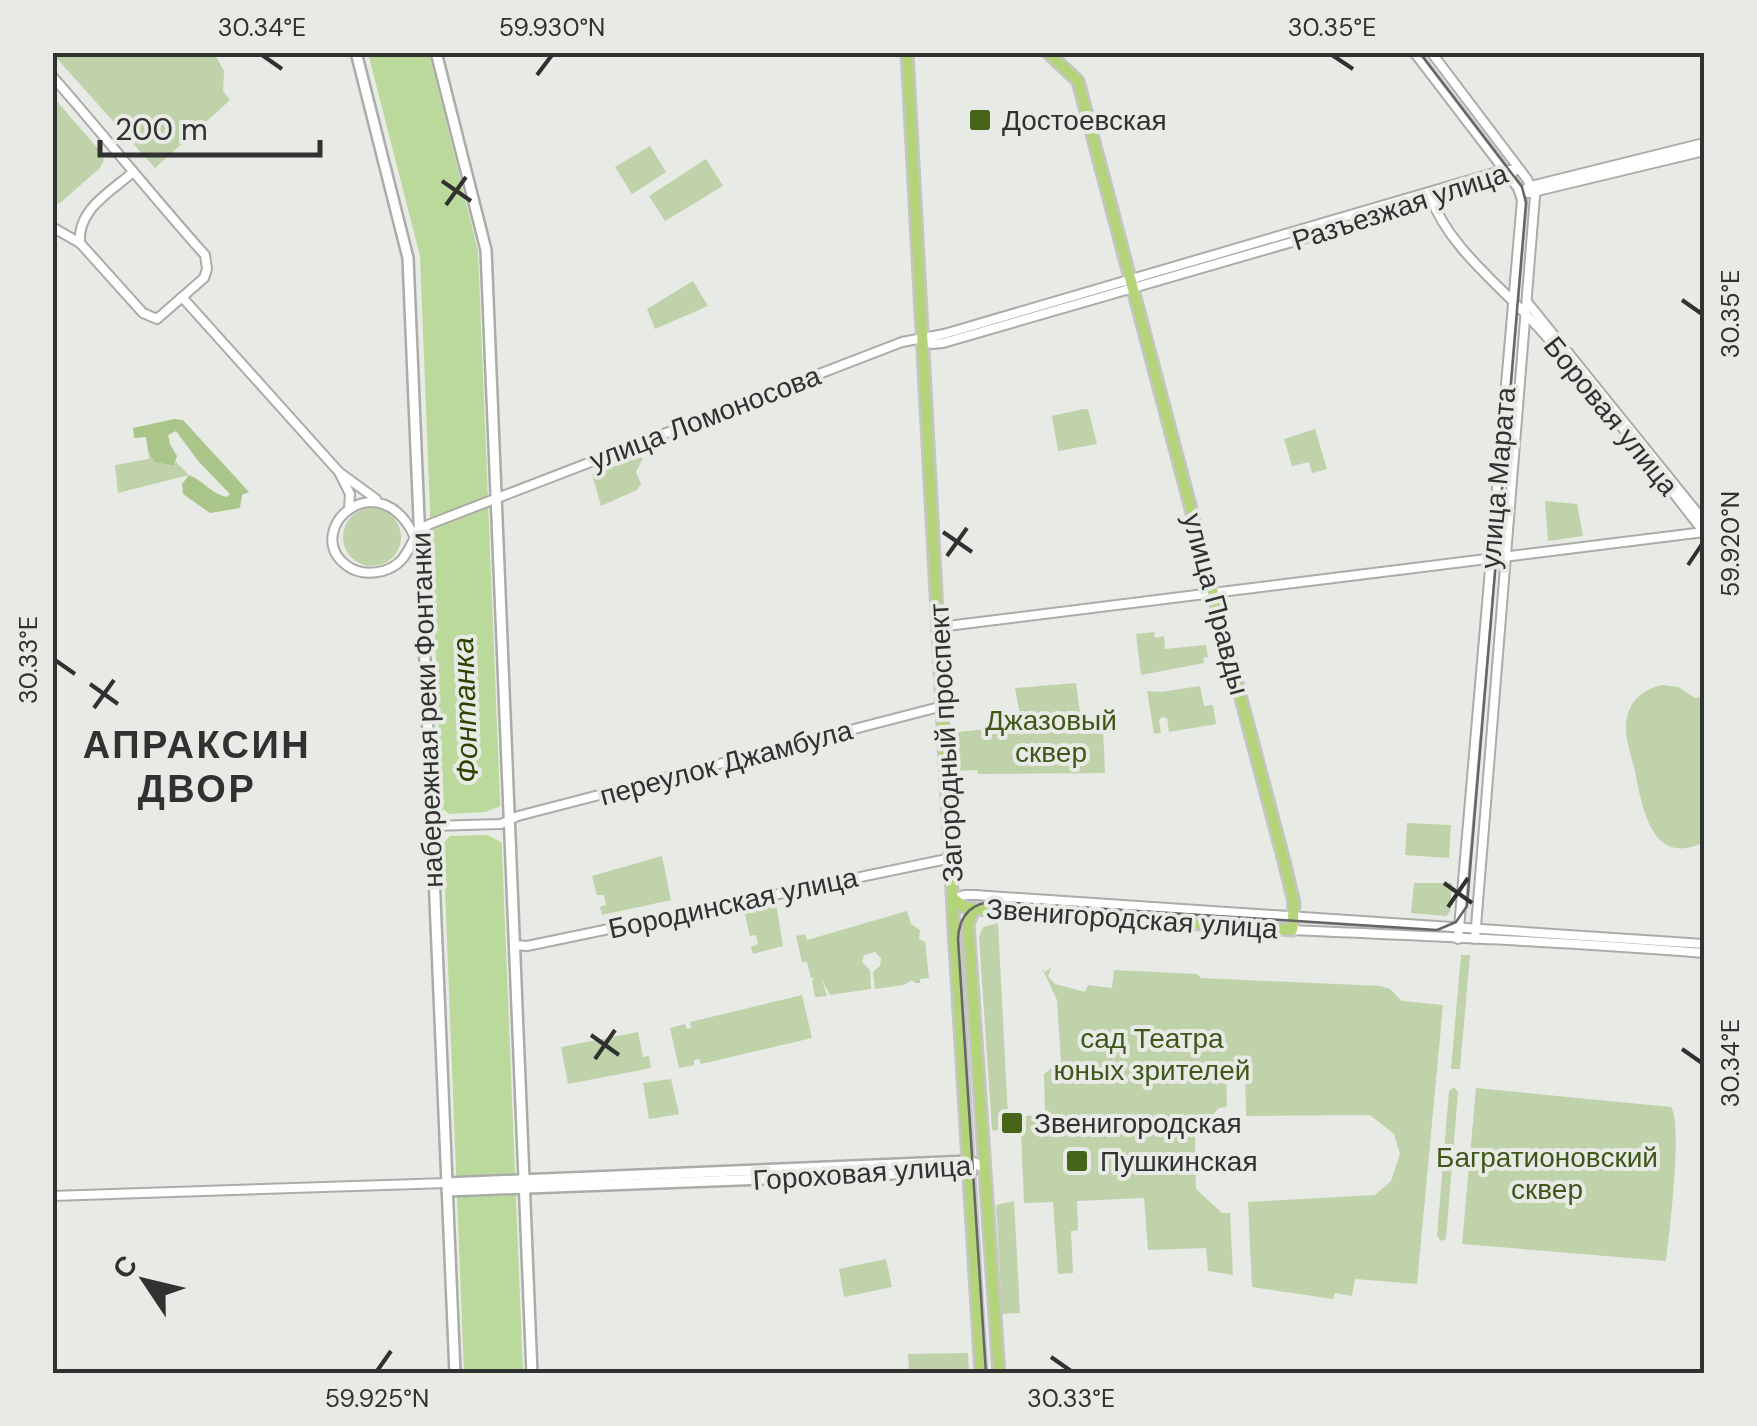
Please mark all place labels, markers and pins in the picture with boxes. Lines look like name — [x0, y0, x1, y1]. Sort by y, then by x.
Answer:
place label: Достоевская — [1002, 102, 1167, 139]
marker: Достоевская — [967, 107, 993, 133]
place label: Звенигородская — [1034, 1105, 1242, 1142]
marker: Звенигородская — [999, 1110, 1025, 1136]
place label: Пушкинская — [1100, 1143, 1258, 1180]
marker: Пушкинская — [1064, 1148, 1090, 1174]

